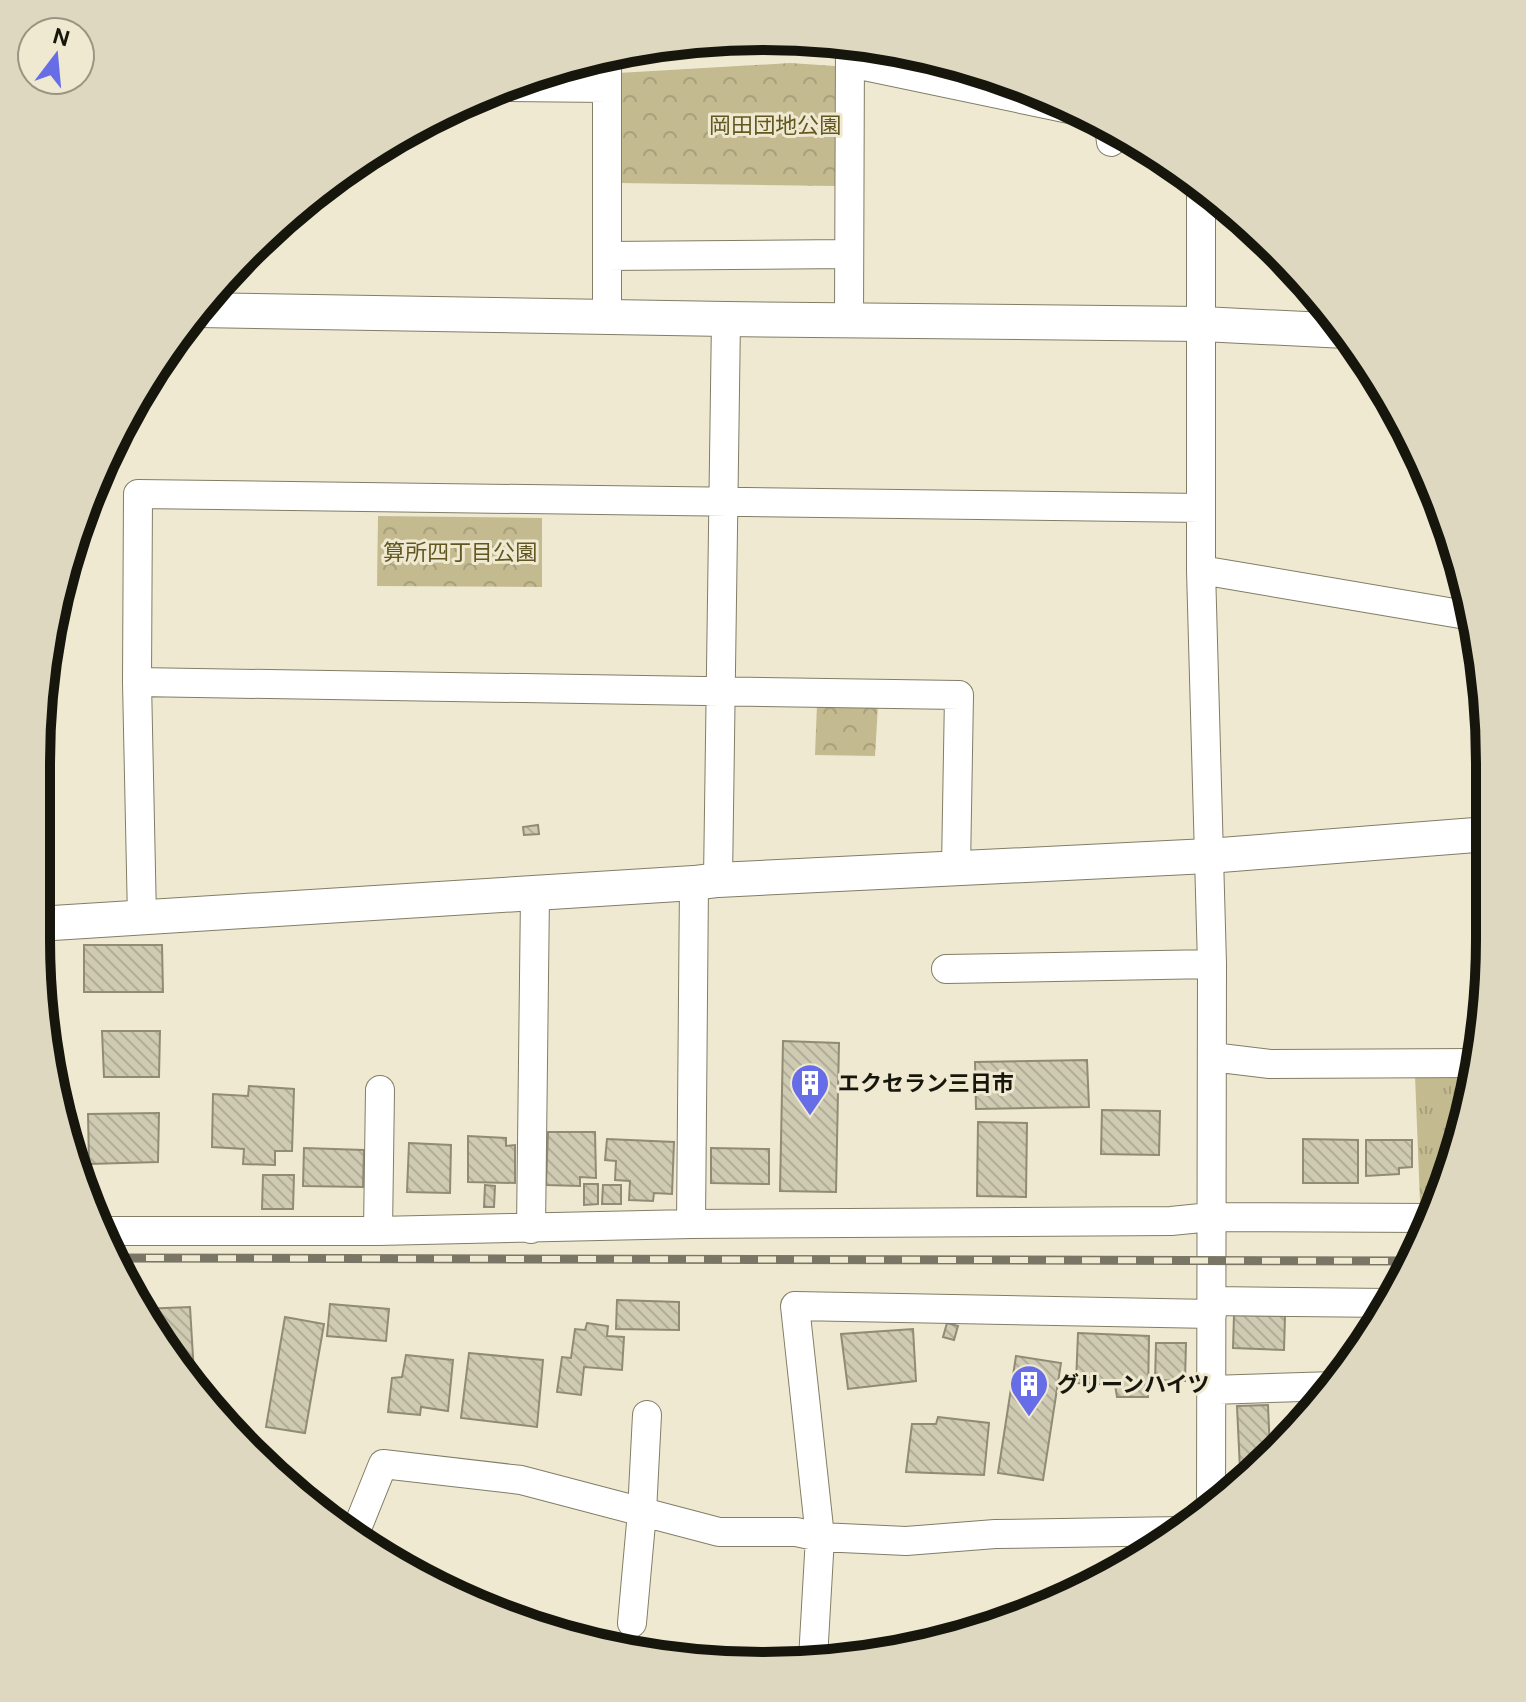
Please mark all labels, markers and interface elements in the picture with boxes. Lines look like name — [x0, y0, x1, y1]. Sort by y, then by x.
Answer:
north arrow — [16, 16, 96, 96]
text: N — [50, 21, 73, 53]
park label: 岡田団地公園 — [709, 111, 841, 140]
park label: 算所四丁目公園 — [383, 538, 537, 567]
building icon: エクセラン三日市 — [789, 1062, 831, 1117]
place label: エクセラン三日市 — [838, 1069, 1014, 1098]
building icon: グリーンハイツ — [1008, 1363, 1050, 1418]
place label: グリーンハイツ — [1057, 1370, 1209, 1399]

